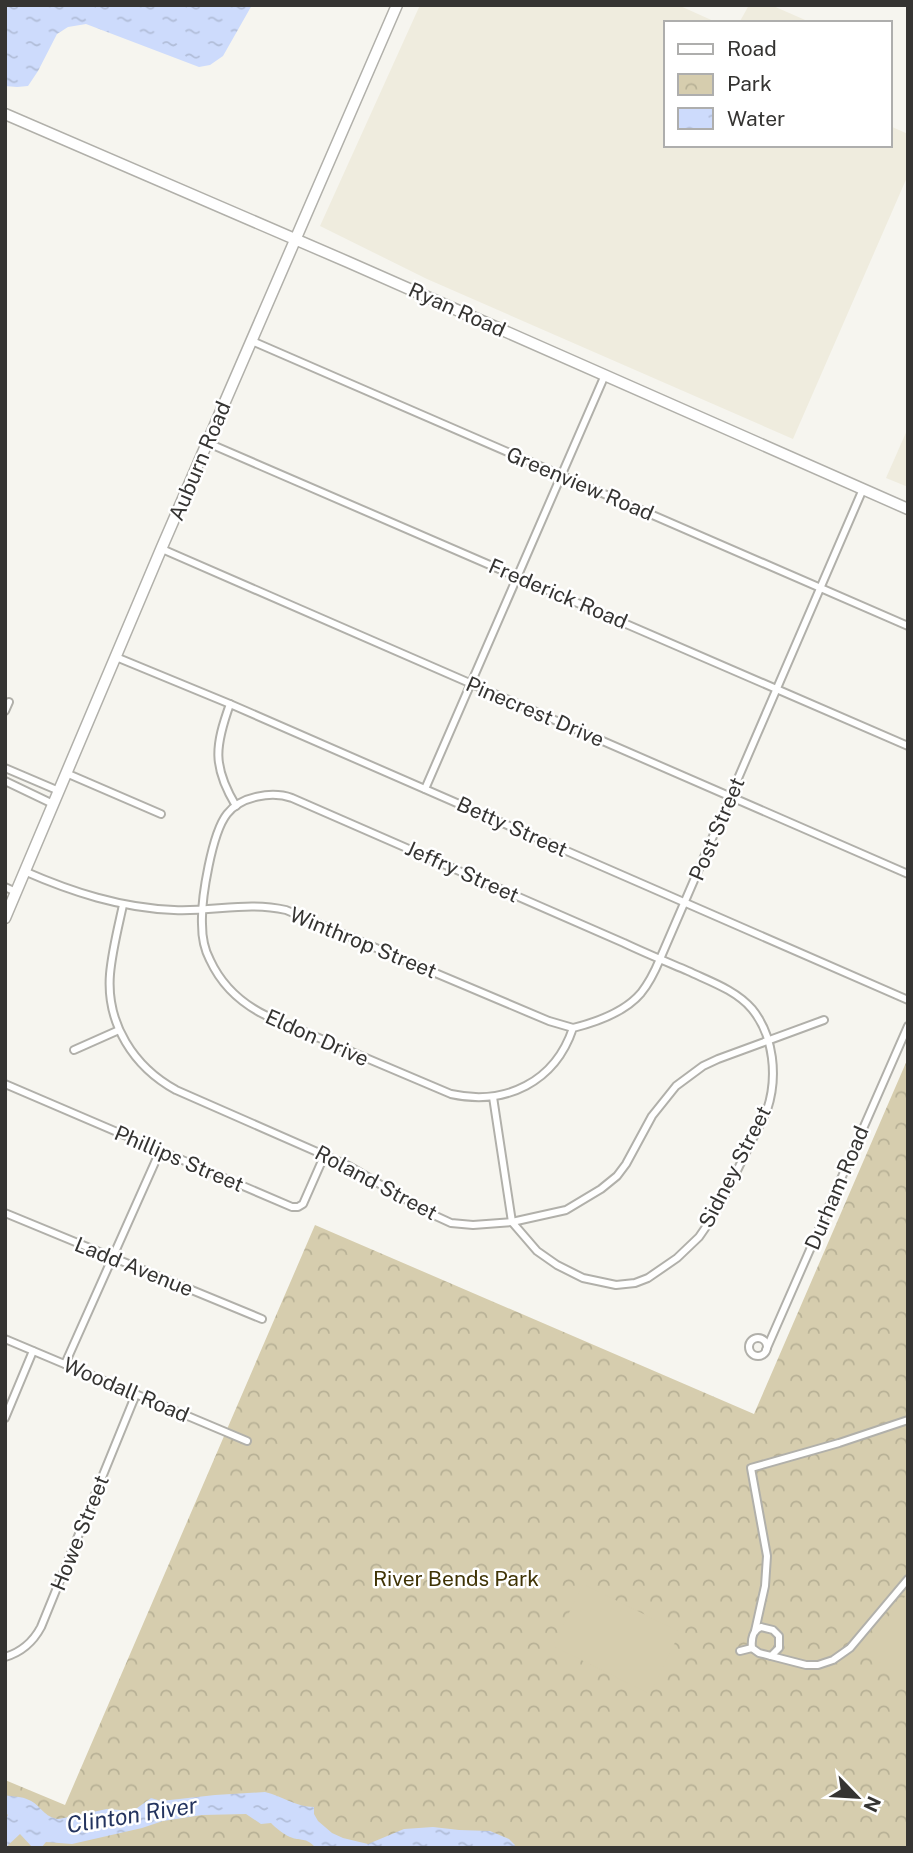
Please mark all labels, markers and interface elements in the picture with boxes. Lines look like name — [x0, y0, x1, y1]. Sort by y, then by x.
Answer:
legend — [664, 21, 892, 147]
text: Road — [727, 36, 777, 61]
text: Park — [727, 71, 772, 96]
text: Water — [727, 106, 785, 131]
street label: Ryan Road — [405, 277, 510, 342]
street label: Auburn Road — [163, 397, 236, 524]
street label: Greenview Road — [503, 441, 658, 526]
street label: Frederick Road — [485, 553, 631, 634]
street label: Pinecrest Drive — [462, 671, 608, 752]
street label: Post Street — [684, 773, 750, 884]
street label: Betty Street — [453, 791, 571, 862]
street label: Jeffry Street — [401, 835, 523, 908]
street label: Winthrop Street — [286, 902, 440, 983]
street label: Eldon Drive — [262, 1004, 373, 1071]
street label: Sidney Street — [693, 1102, 776, 1232]
street label: Phillips Street — [111, 1120, 248, 1197]
street label: Durham Road — [799, 1122, 874, 1253]
street label: Roland Street — [311, 1140, 442, 1225]
street label: Ladd Avenue — [71, 1231, 197, 1302]
street label: Woodall Road — [60, 1352, 193, 1427]
street label: Howe Street — [45, 1472, 114, 1594]
park label: River Bends Park — [373, 1566, 539, 1591]
north arrow — [822, 1762, 892, 1832]
water label: Clinton River — [65, 1791, 199, 1838]
text: N — [859, 1793, 886, 1816]

